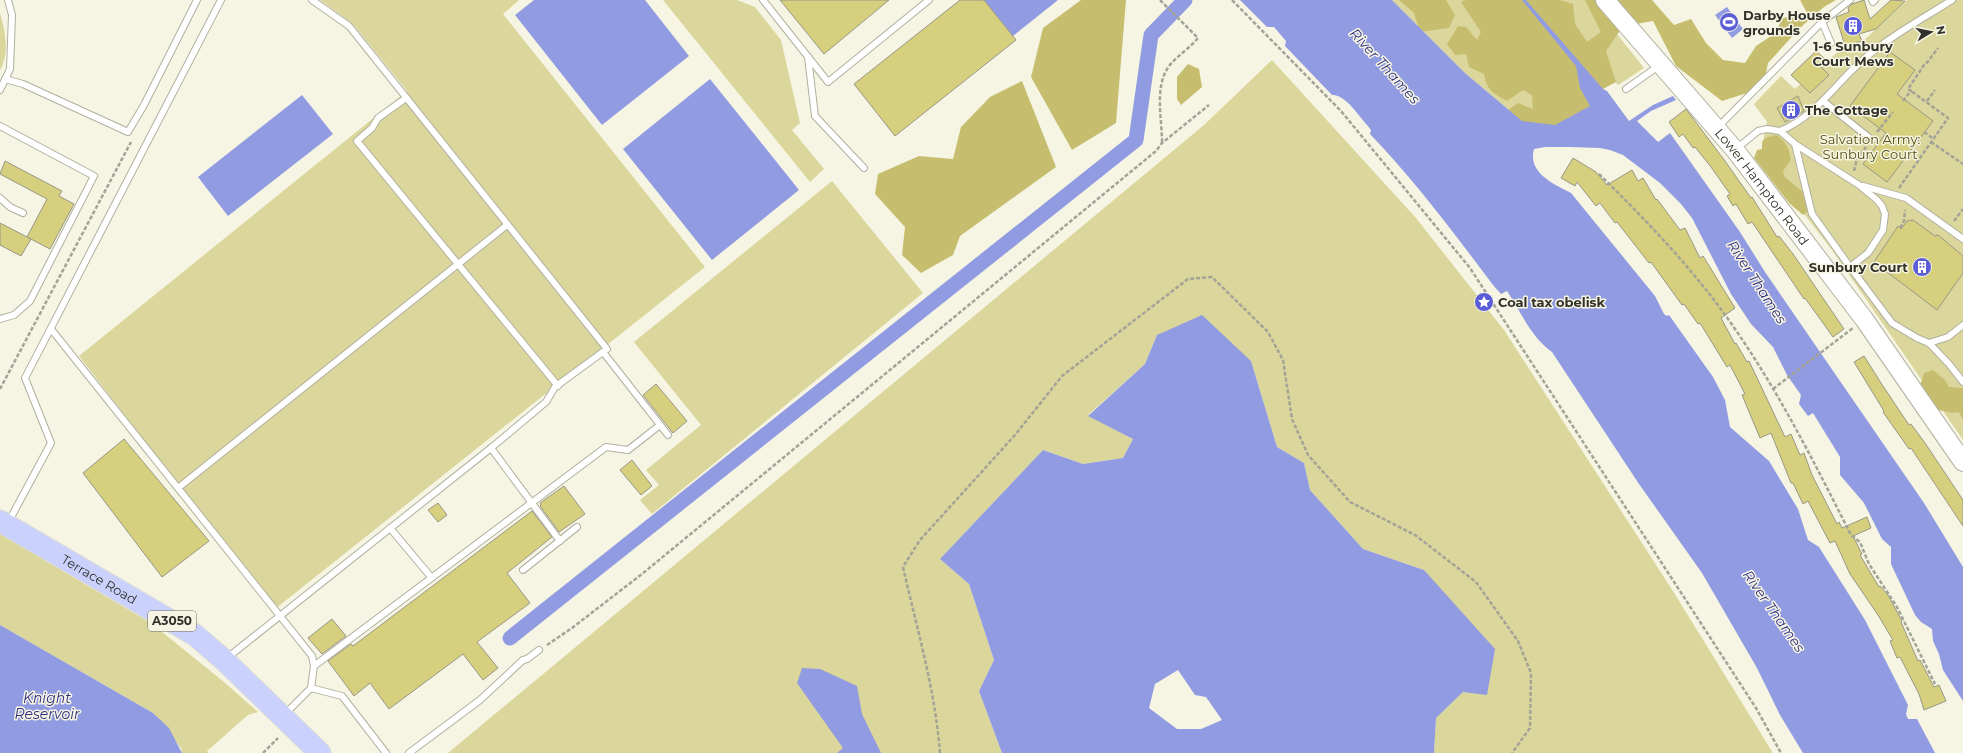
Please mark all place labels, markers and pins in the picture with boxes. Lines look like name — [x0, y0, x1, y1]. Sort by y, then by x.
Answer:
place label: Darby House grounds — [1743, 7, 1831, 38]
sports icon: Darby House grounds — [1718, 11, 1740, 33]
building icon: 1-6 Sunbury Court Mews — [1842, 15, 1864, 37]
place label: 1-6 Sunbury Court Mews — [1812, 38, 1894, 69]
building icon: The Cottage — [1780, 99, 1802, 121]
place label: The Cottage — [1805, 102, 1888, 118]
building icon: Sunbury Court — [1911, 256, 1933, 278]
place label: Sunbury Court — [1809, 259, 1908, 275]
place icon: Coal tax obelisk — [1473, 291, 1495, 313]
place label: Coal tax obelisk — [1498, 294, 1605, 310]

